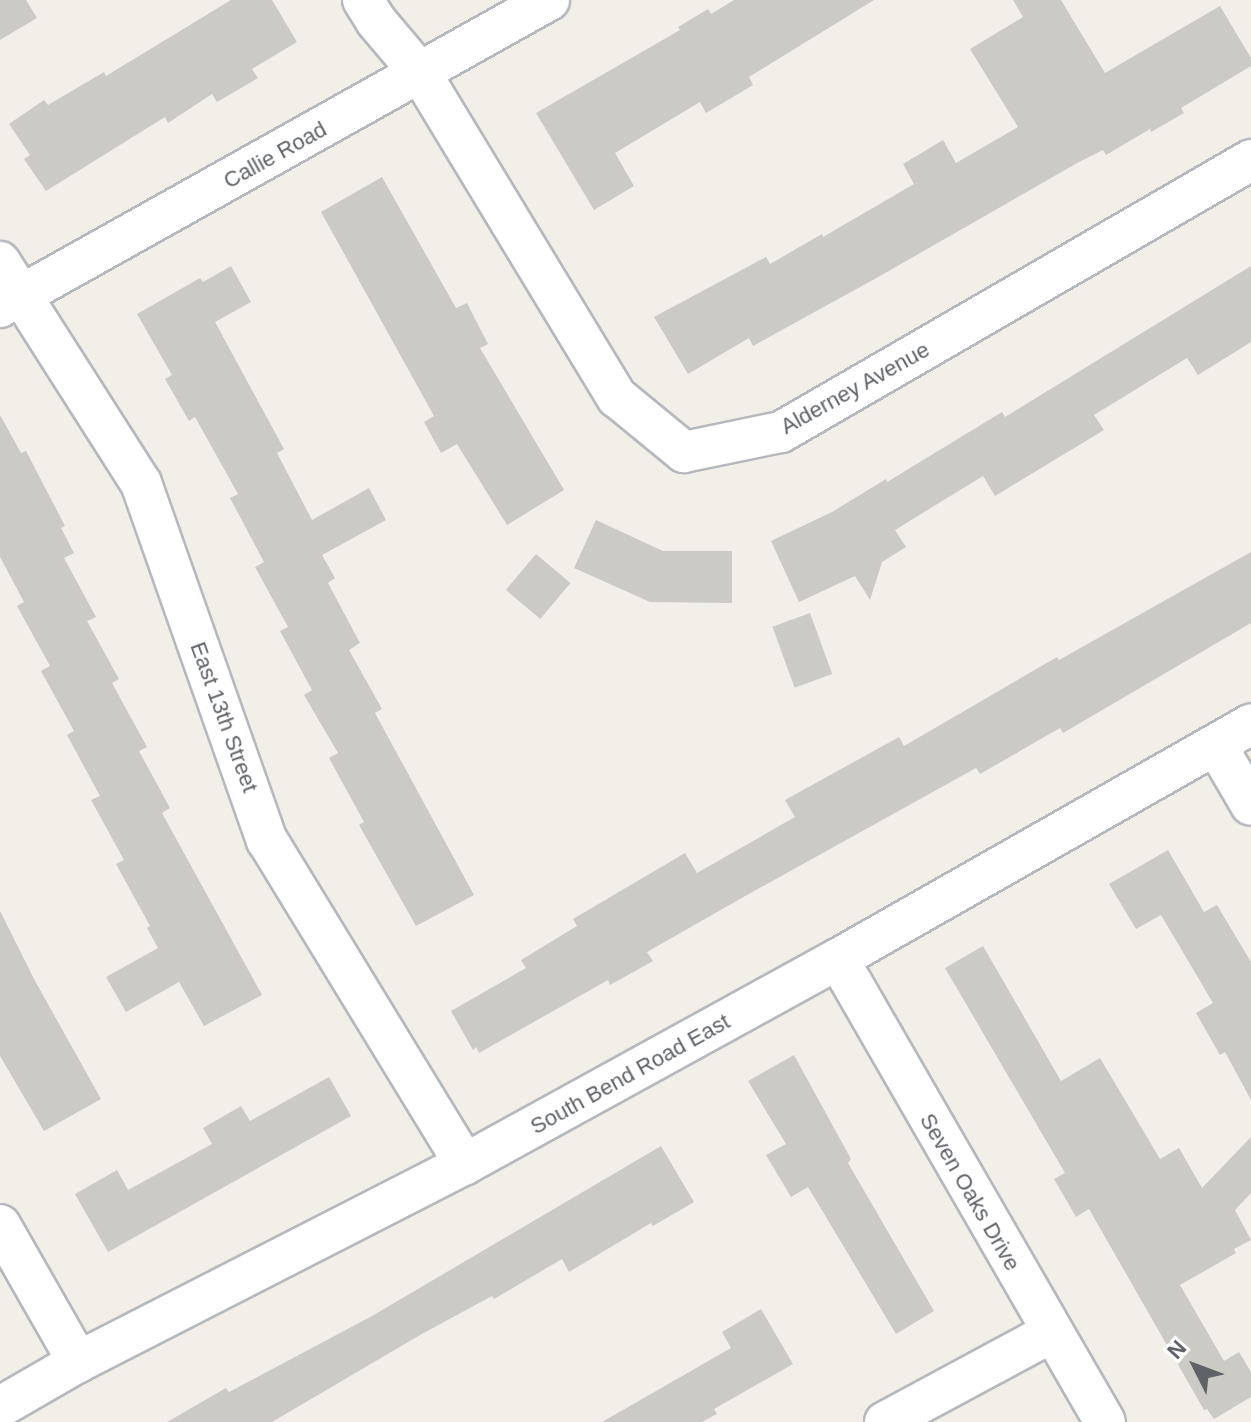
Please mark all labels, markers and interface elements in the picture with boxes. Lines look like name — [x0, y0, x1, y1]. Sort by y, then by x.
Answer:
street label: Callie Road — [219, 116, 331, 194]
street label: Alderney Avenue — [776, 336, 934, 440]
street label: East 13th Street — [185, 638, 263, 796]
street label: South Bend Road East — [526, 1008, 734, 1140]
street label: Seven Oaks Drive — [914, 1109, 1026, 1275]
north arrow — [1155, 1326, 1235, 1406]
text: N — [1162, 1335, 1191, 1364]

